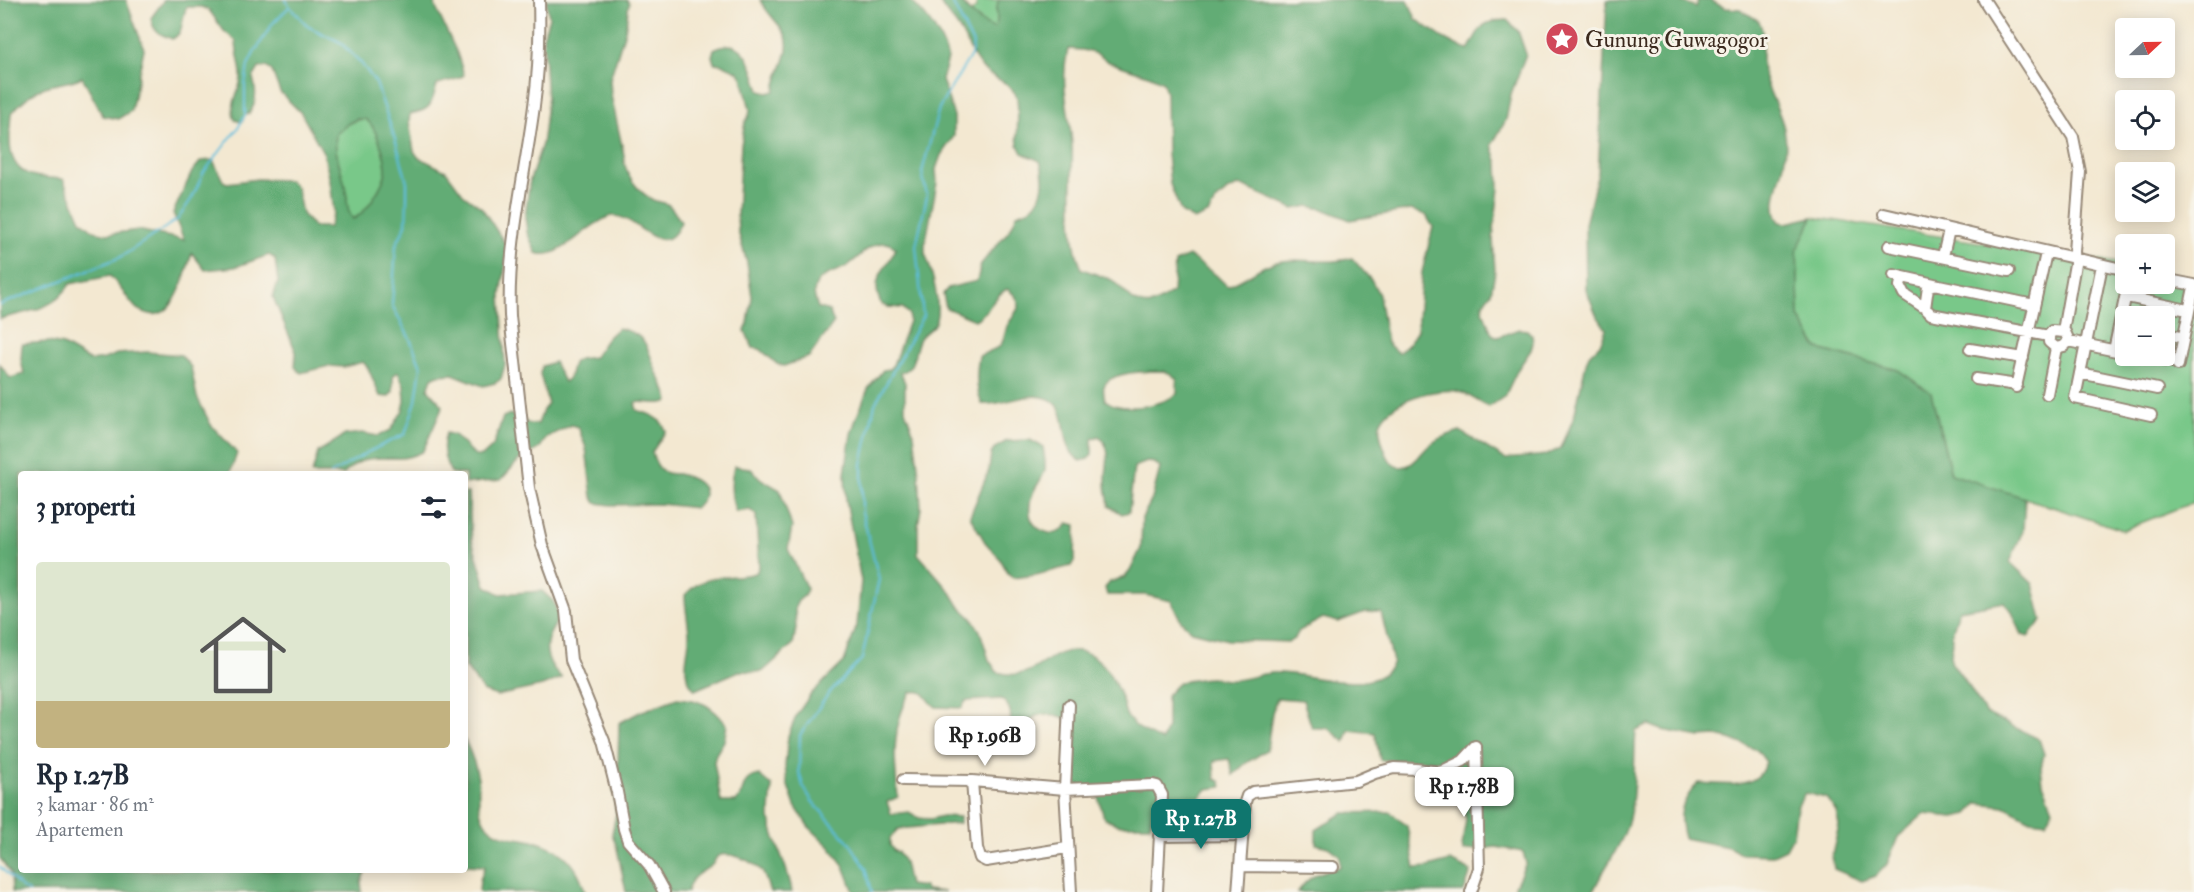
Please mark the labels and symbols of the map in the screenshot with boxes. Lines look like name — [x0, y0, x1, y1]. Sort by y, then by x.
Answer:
north arrow — [2115, 18, 2175, 78]
place icon: Gunung Guwagogor — [1544, 21, 1580, 57]
place label: Gunung Guwagogor — [1585, 26, 1768, 54]
pin: Rp 1.96B — [923, 716, 1047, 767]
pin: Rp 1.78B — [1402, 767, 1526, 818]
pin: Rp 1.27B — [1139, 799, 1263, 850]

